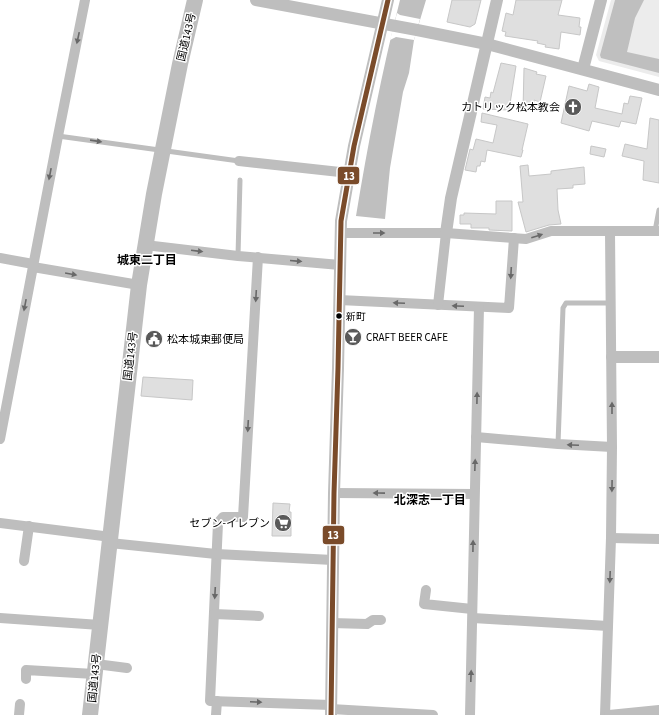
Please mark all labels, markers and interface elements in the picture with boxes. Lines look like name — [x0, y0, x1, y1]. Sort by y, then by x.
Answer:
street label: 国道143号 — [174, 11, 199, 63]
one-way arrow — [74, 32, 80, 44]
church icon: カトリック松本教会 — [563, 97, 583, 117]
place label: カトリック松本教会 — [461, 100, 560, 115]
one-way arrow — [90, 139, 102, 145]
line badge: 13 — [337, 166, 360, 185]
one-way arrow — [47, 168, 53, 180]
text: 13 — [343, 169, 355, 184]
one-way arrow — [373, 230, 386, 236]
one-way arrow — [531, 232, 543, 238]
one-way arrow — [191, 248, 203, 254]
district label: 城東二丁目 — [117, 252, 177, 269]
one-way arrow — [290, 258, 303, 264]
one-way arrow — [508, 267, 515, 279]
one-way arrow — [65, 271, 77, 277]
one-way arrow — [252, 290, 259, 302]
one-way arrow — [22, 299, 28, 311]
one-way arrow — [392, 300, 405, 306]
one-way arrow — [452, 303, 464, 310]
place label: 新町 — [346, 310, 366, 324]
marker: 新町 — [334, 311, 344, 321]
bar icon: CRAFT BEER CAFE — [343, 327, 363, 347]
public building icon: 松本城東郵便局 — [144, 329, 164, 349]
place label: CRAFT BEER CAFE — [366, 330, 448, 345]
street label: 国道143号 — [120, 331, 141, 381]
place label: 松本城東郵便局 — [167, 332, 244, 347]
one-way arrow — [474, 391, 480, 404]
one-way arrow — [609, 401, 615, 414]
one-way arrow — [245, 420, 252, 432]
one-way arrow — [567, 441, 579, 448]
one-way arrow — [472, 459, 479, 471]
one-way arrow — [609, 480, 615, 493]
one-way arrow — [372, 490, 385, 496]
district label: 北深志一丁目 — [394, 492, 466, 509]
supermarket icon: セブン-イレブン — [273, 513, 293, 533]
place label: セブン-イレブン — [190, 516, 270, 531]
line badge: 13 — [322, 525, 345, 545]
text: 13 — [327, 528, 339, 543]
one-way arrow — [470, 539, 476, 552]
one-way arrow — [606, 571, 613, 583]
one-way arrow — [211, 587, 218, 599]
street label: 国道143号 — [84, 653, 105, 703]
one-way arrow — [468, 669, 474, 682]
one-way arrow — [250, 699, 263, 705]

